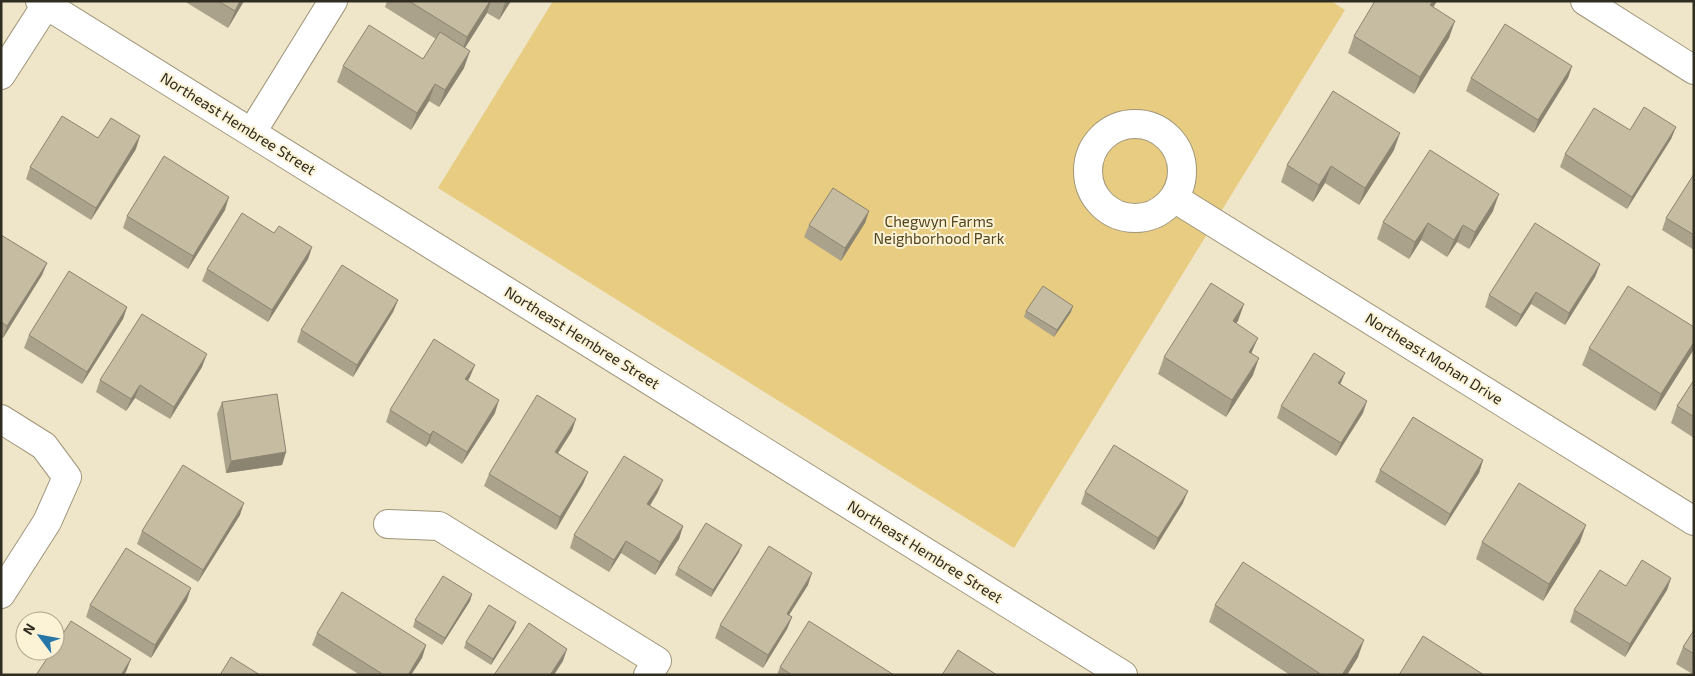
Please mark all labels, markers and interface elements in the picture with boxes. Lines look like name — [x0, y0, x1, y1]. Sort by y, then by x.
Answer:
street label: Northeast Hembree Street — [158, 68, 320, 178]
park label: Chegwyn Farms Neighborhood Park — [874, 212, 1005, 247]
street label: Northeast Hembree Street — [502, 282, 664, 392]
street label: Northeast Mohan Drive — [1362, 308, 1507, 408]
street label: Northeast Hembree Street — [845, 496, 1007, 606]
north arrow — [15, 611, 65, 661]
text: N — [19, 620, 38, 638]

